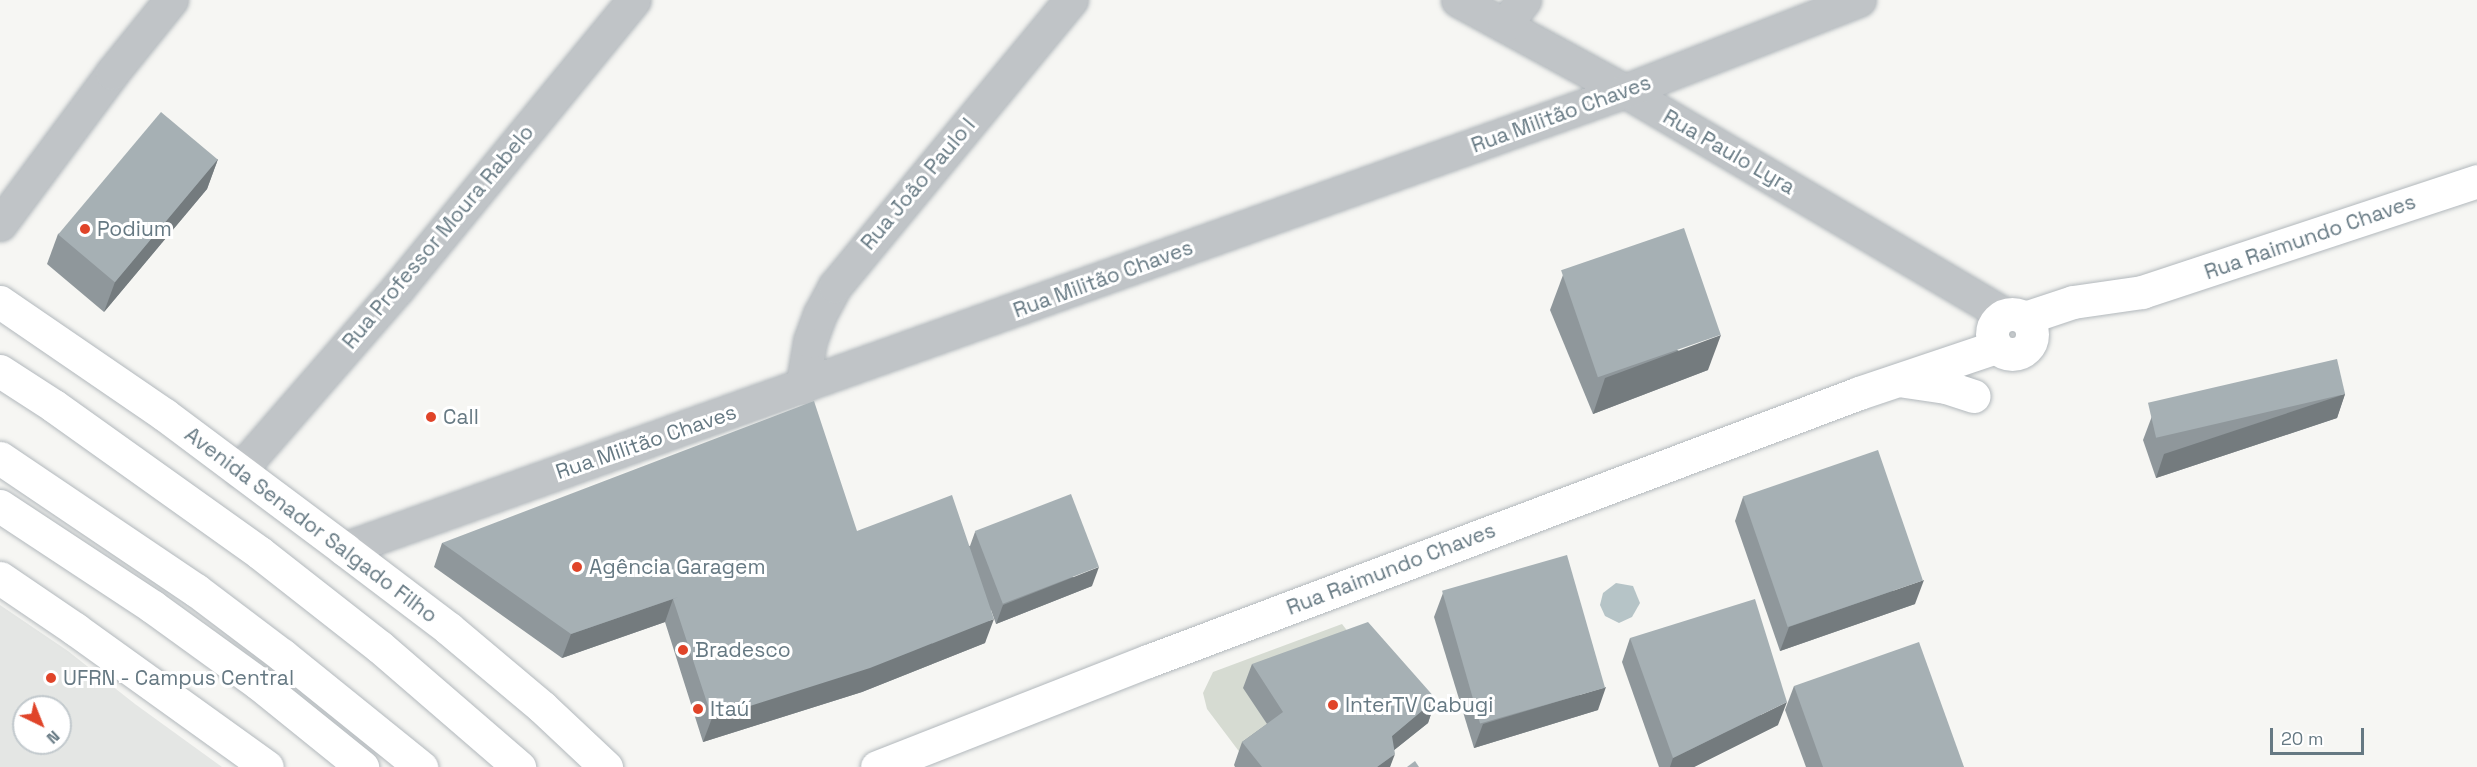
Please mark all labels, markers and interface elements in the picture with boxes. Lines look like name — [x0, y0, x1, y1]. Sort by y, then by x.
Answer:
street label: Rua Militão Chaves — [1468, 70, 1654, 158]
street label: Rua Paulo Lyra — [1659, 104, 1799, 200]
street label: Rua João Paulo I — [856, 113, 980, 255]
street label: Rua Professor Moura Rabelo — [337, 120, 539, 354]
street label: Rua Raimundo Chaves — [2201, 189, 2419, 285]
place label: Podium — [97, 216, 172, 242]
marker: Podium — [78, 222, 92, 236]
street label: Rua Militão Chaves — [1010, 235, 1196, 323]
street label: Rua Militão Chaves — [552, 399, 740, 485]
place label: Call — [443, 404, 479, 430]
marker: Call — [424, 410, 438, 424]
street label: Avenida Senador Salgado Filho — [180, 422, 442, 628]
street label: Rua Raimundo Chaves — [1283, 517, 1499, 621]
place label: Agência Garagem — [589, 554, 765, 580]
marker: Agência Garagem — [570, 560, 584, 574]
place label: Bradesco — [695, 637, 791, 663]
marker: Bradesco — [676, 643, 690, 657]
place label: UFRN - Campus Central — [63, 665, 295, 691]
marker: UFRN - Campus Central — [44, 671, 58, 685]
place label: InterTV Cabugi — [1345, 692, 1494, 718]
north arrow — [12, 695, 72, 755]
place label: Itaú — [710, 696, 749, 722]
marker: InterTV Cabugi — [1326, 698, 1340, 712]
marker: Itaú — [691, 702, 705, 716]
scale bar — [2273, 716, 2368, 754]
text: N — [42, 726, 64, 748]
text: 20 m — [2281, 727, 2324, 750]

